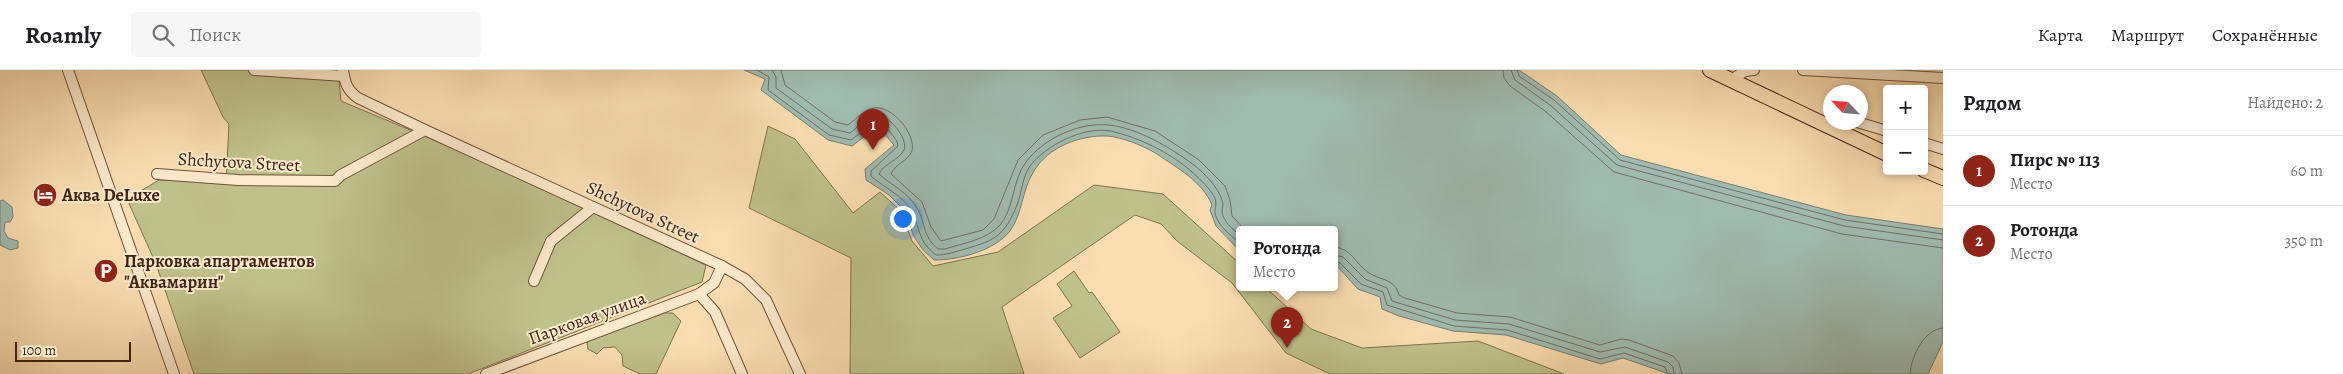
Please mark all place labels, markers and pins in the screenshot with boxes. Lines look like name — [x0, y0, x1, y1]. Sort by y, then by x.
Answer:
pin: 1 — [857, 109, 889, 150]
hotel icon: Аква DeLuxe — [32, 182, 58, 208]
place label: Аква DeLuxe — [61, 183, 160, 207]
place label: Парковка апартаментов "Аквамарин" — [124, 249, 315, 294]
parking icon: Парковка апартаментов "Аквамарин" — [93, 258, 119, 284]
pin: 2 — [1271, 307, 1303, 348]

